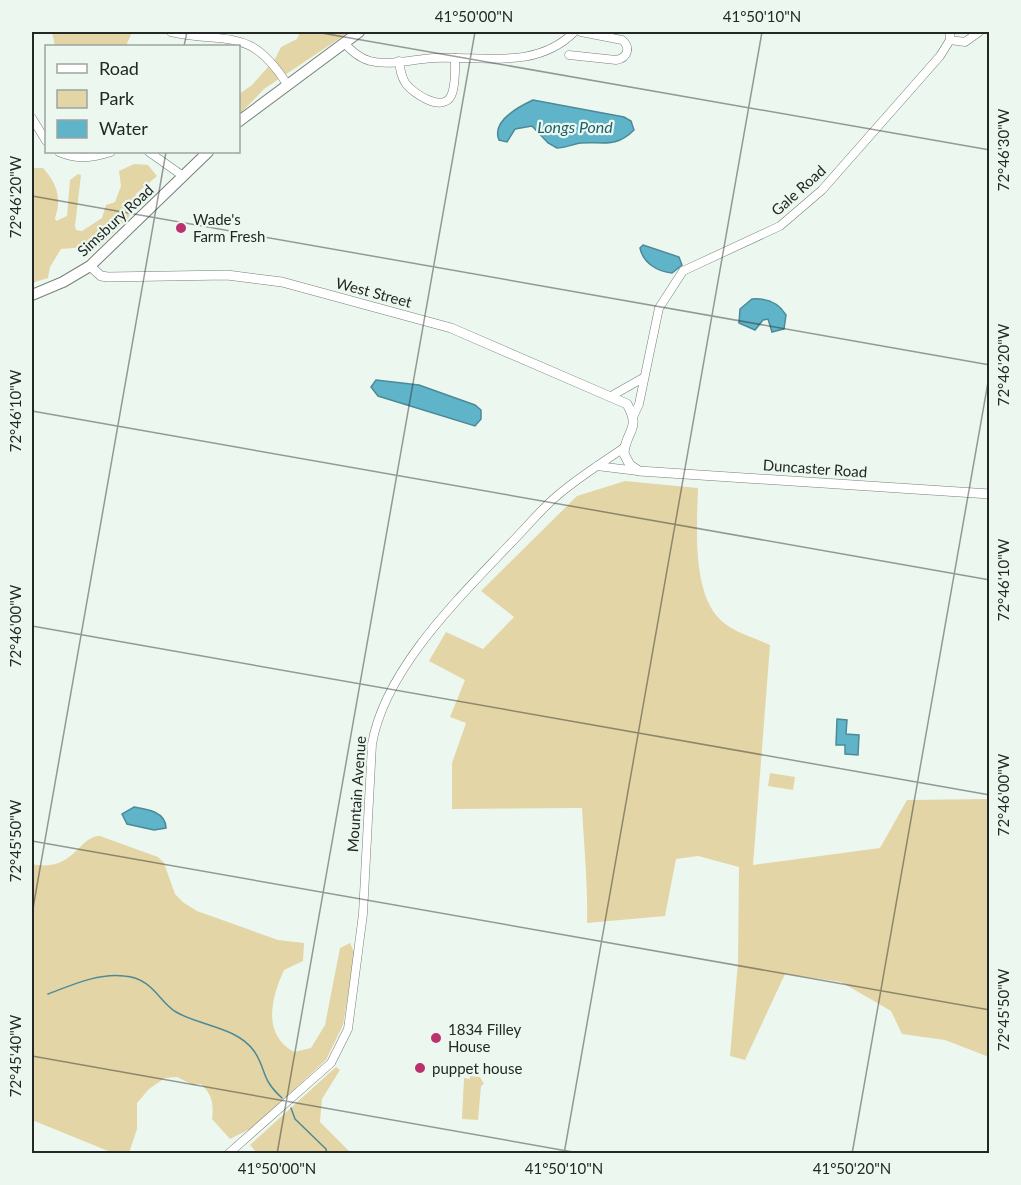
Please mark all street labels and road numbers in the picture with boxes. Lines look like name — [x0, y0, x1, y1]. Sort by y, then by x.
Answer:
street label: Gale Road — [767, 161, 829, 219]
street label: Simsbury Road — [73, 180, 157, 260]
street label: West Street — [334, 273, 415, 311]
street label: Duncaster Road — [762, 455, 868, 481]
street label: Mountain Avenue — [343, 735, 369, 853]

